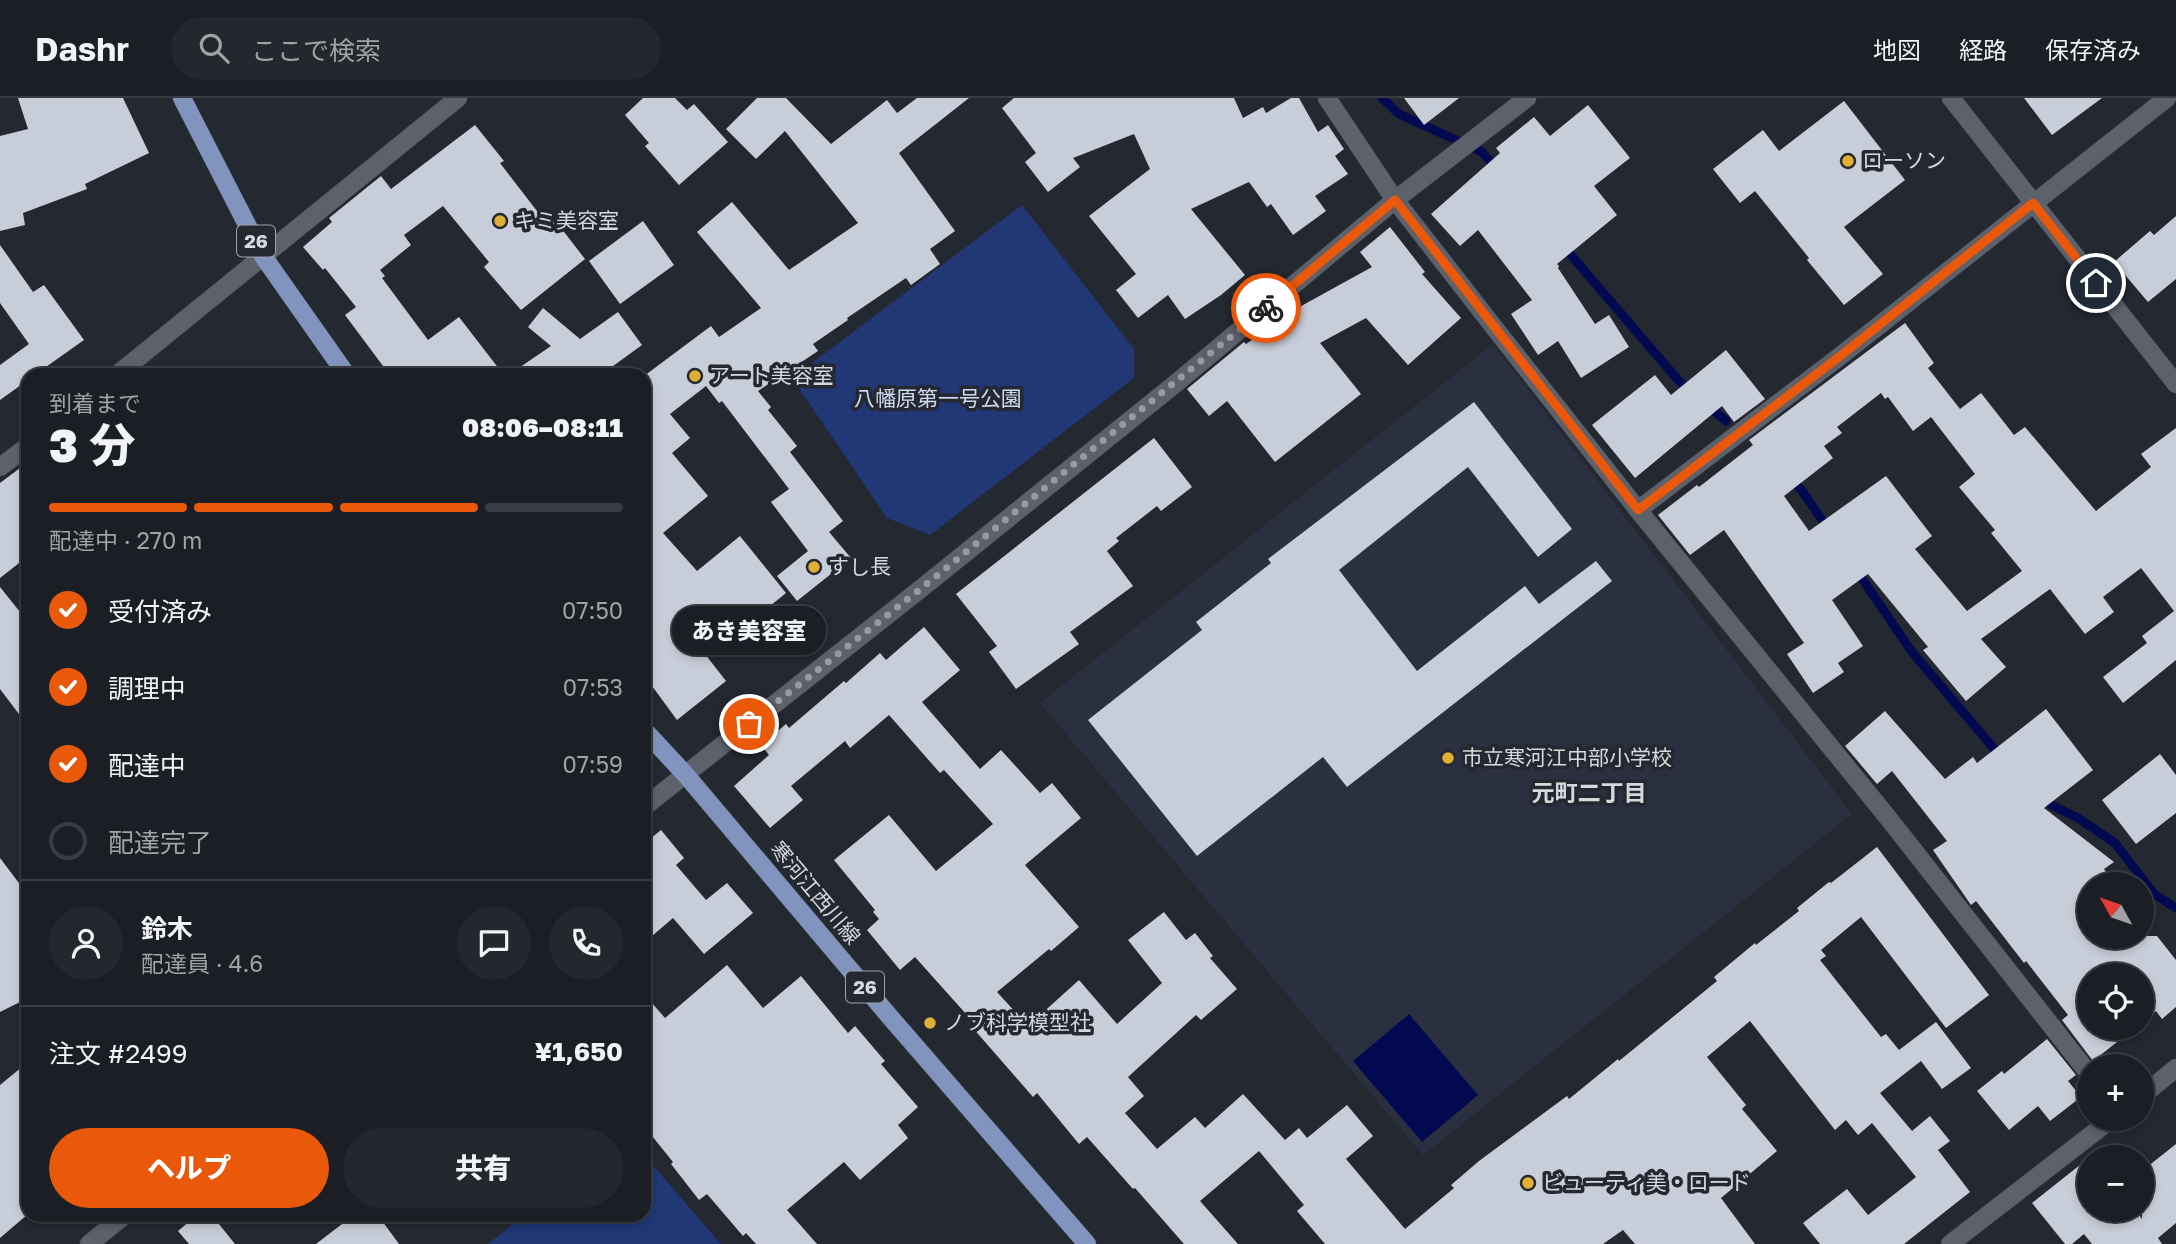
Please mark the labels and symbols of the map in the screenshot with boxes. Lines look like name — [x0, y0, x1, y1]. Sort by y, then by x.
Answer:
place label: ローソン — [1862, 147, 1946, 173]
marker: ローソン — [1840, 153, 1856, 169]
place label: キミ美容室 — [514, 207, 619, 233]
marker: キミ美容室 — [492, 213, 508, 229]
road number: 26 — [237, 225, 275, 256]
pin — [2066, 253, 2126, 313]
courier — [1231, 273, 1301, 343]
place label: アート美容室 — [709, 362, 834, 388]
marker: アート美容室 — [687, 368, 703, 384]
park label: 八幡原第一号公園 — [854, 385, 1022, 411]
place label: すし長 — [828, 553, 891, 579]
marker: すし長 — [806, 559, 822, 575]
callout: あき美容室 — [672, 605, 826, 654]
pin — [719, 694, 779, 754]
place label: 市立寒河江中部小学校 — [1462, 744, 1672, 770]
marker: 市立寒河江中部小学校 — [1440, 750, 1456, 766]
district label: 元町二丁目 — [1532, 778, 1647, 806]
street label: 寒河江西川線 — [765, 836, 866, 949]
north arrow — [2077, 872, 2154, 948]
road number: 26 — [846, 972, 884, 1002]
place label: ノブ科学模型社 — [944, 1009, 1091, 1035]
marker: ノブ科学模型社 — [922, 1015, 938, 1031]
place label: ビューティ美・ロード — [1542, 1169, 1751, 1195]
marker: ビューティ美・ロード — [1520, 1175, 1536, 1191]

